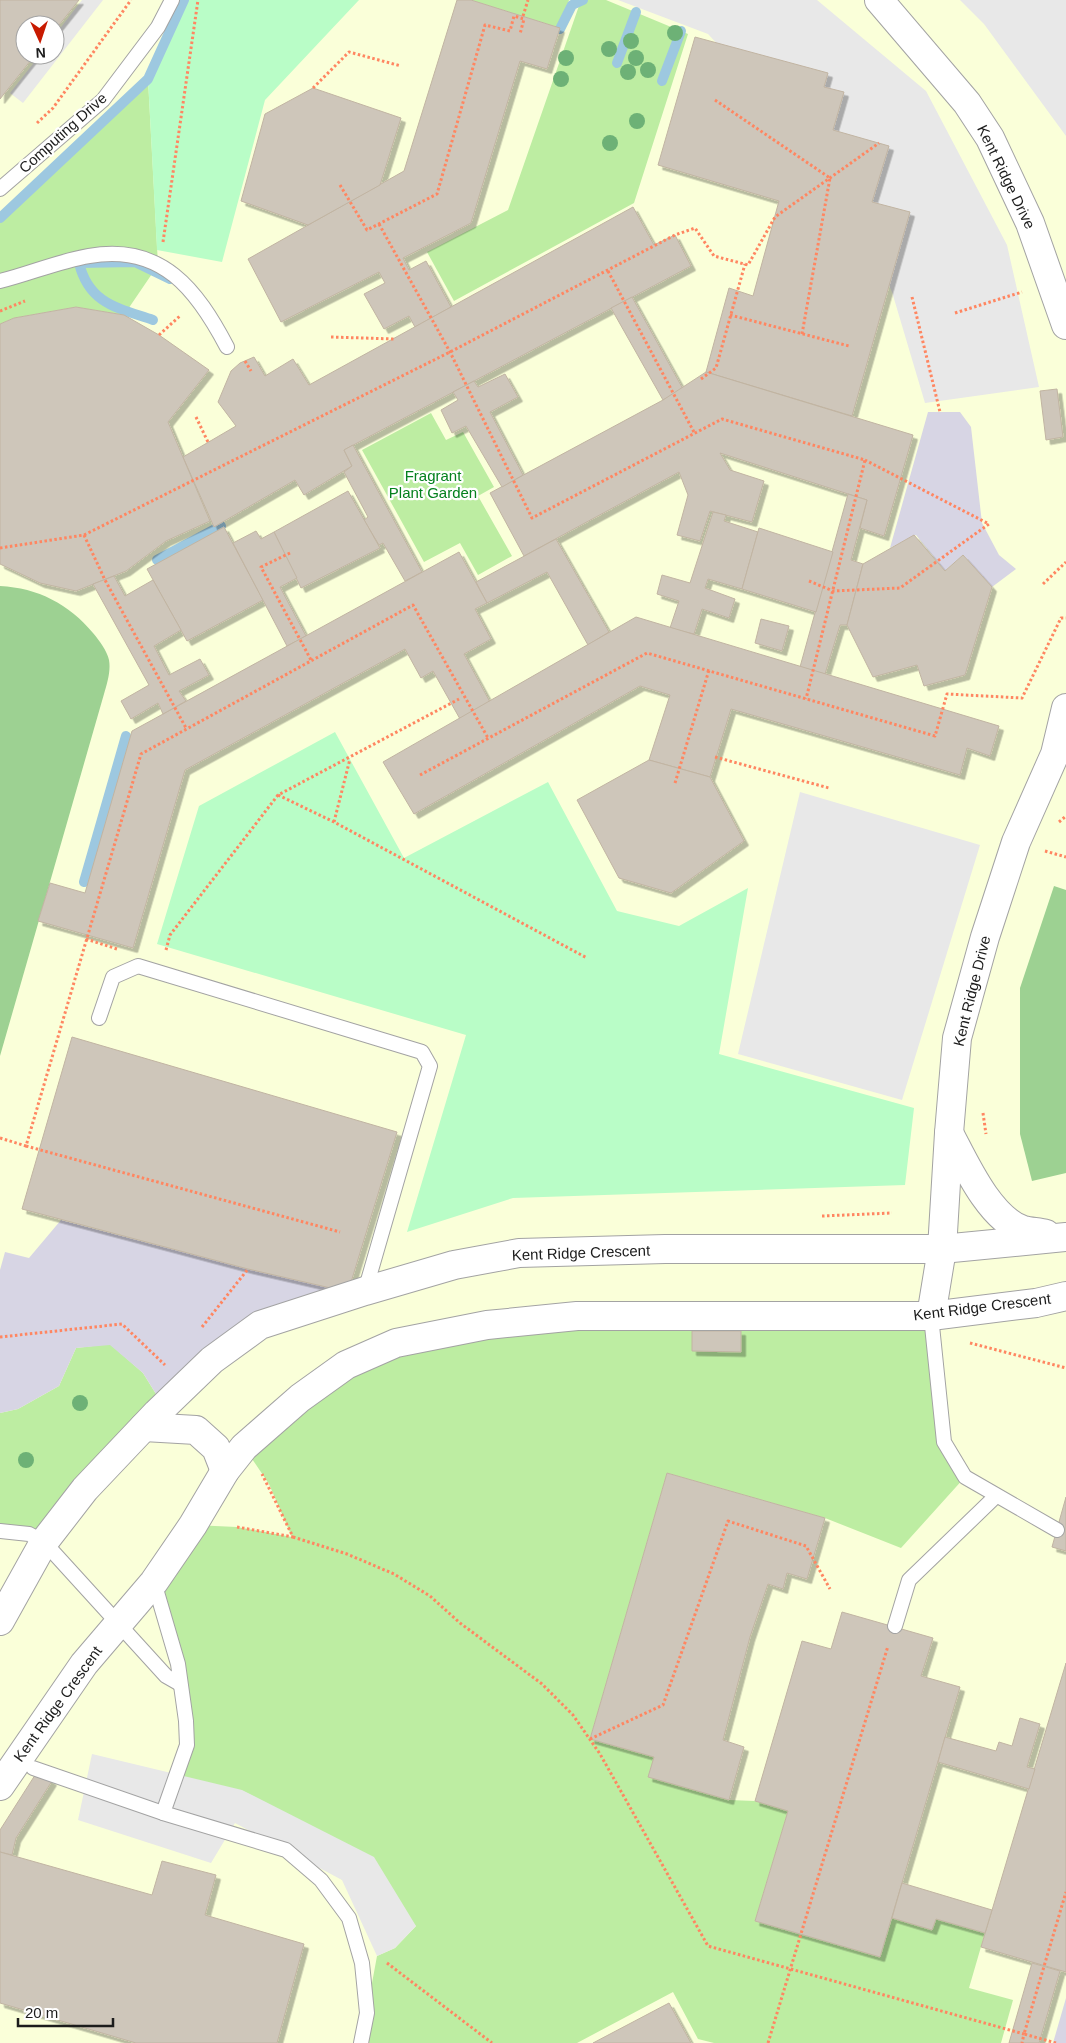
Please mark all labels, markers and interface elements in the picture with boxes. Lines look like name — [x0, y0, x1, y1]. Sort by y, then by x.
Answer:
north arrow — [15, 15, 65, 65]
text: N — [35, 45, 46, 61]
street label: Computing Drive — [15, 89, 110, 176]
street label: Kent Ridge Drive — [974, 122, 1039, 231]
park label: Fragrant Plant Garden — [389, 467, 477, 501]
street label: Kent Ridge Drive — [950, 934, 993, 1048]
street label: Kent Ridge Crescent — [512, 1242, 651, 1263]
street label: Kent Ridge Crescent — [912, 1290, 1052, 1323]
street label: Kent Ridge Crescent — [10, 1642, 106, 1765]
scale bar — [18, 1996, 112, 2028]
text: 20 m — [25, 2004, 58, 2021]

